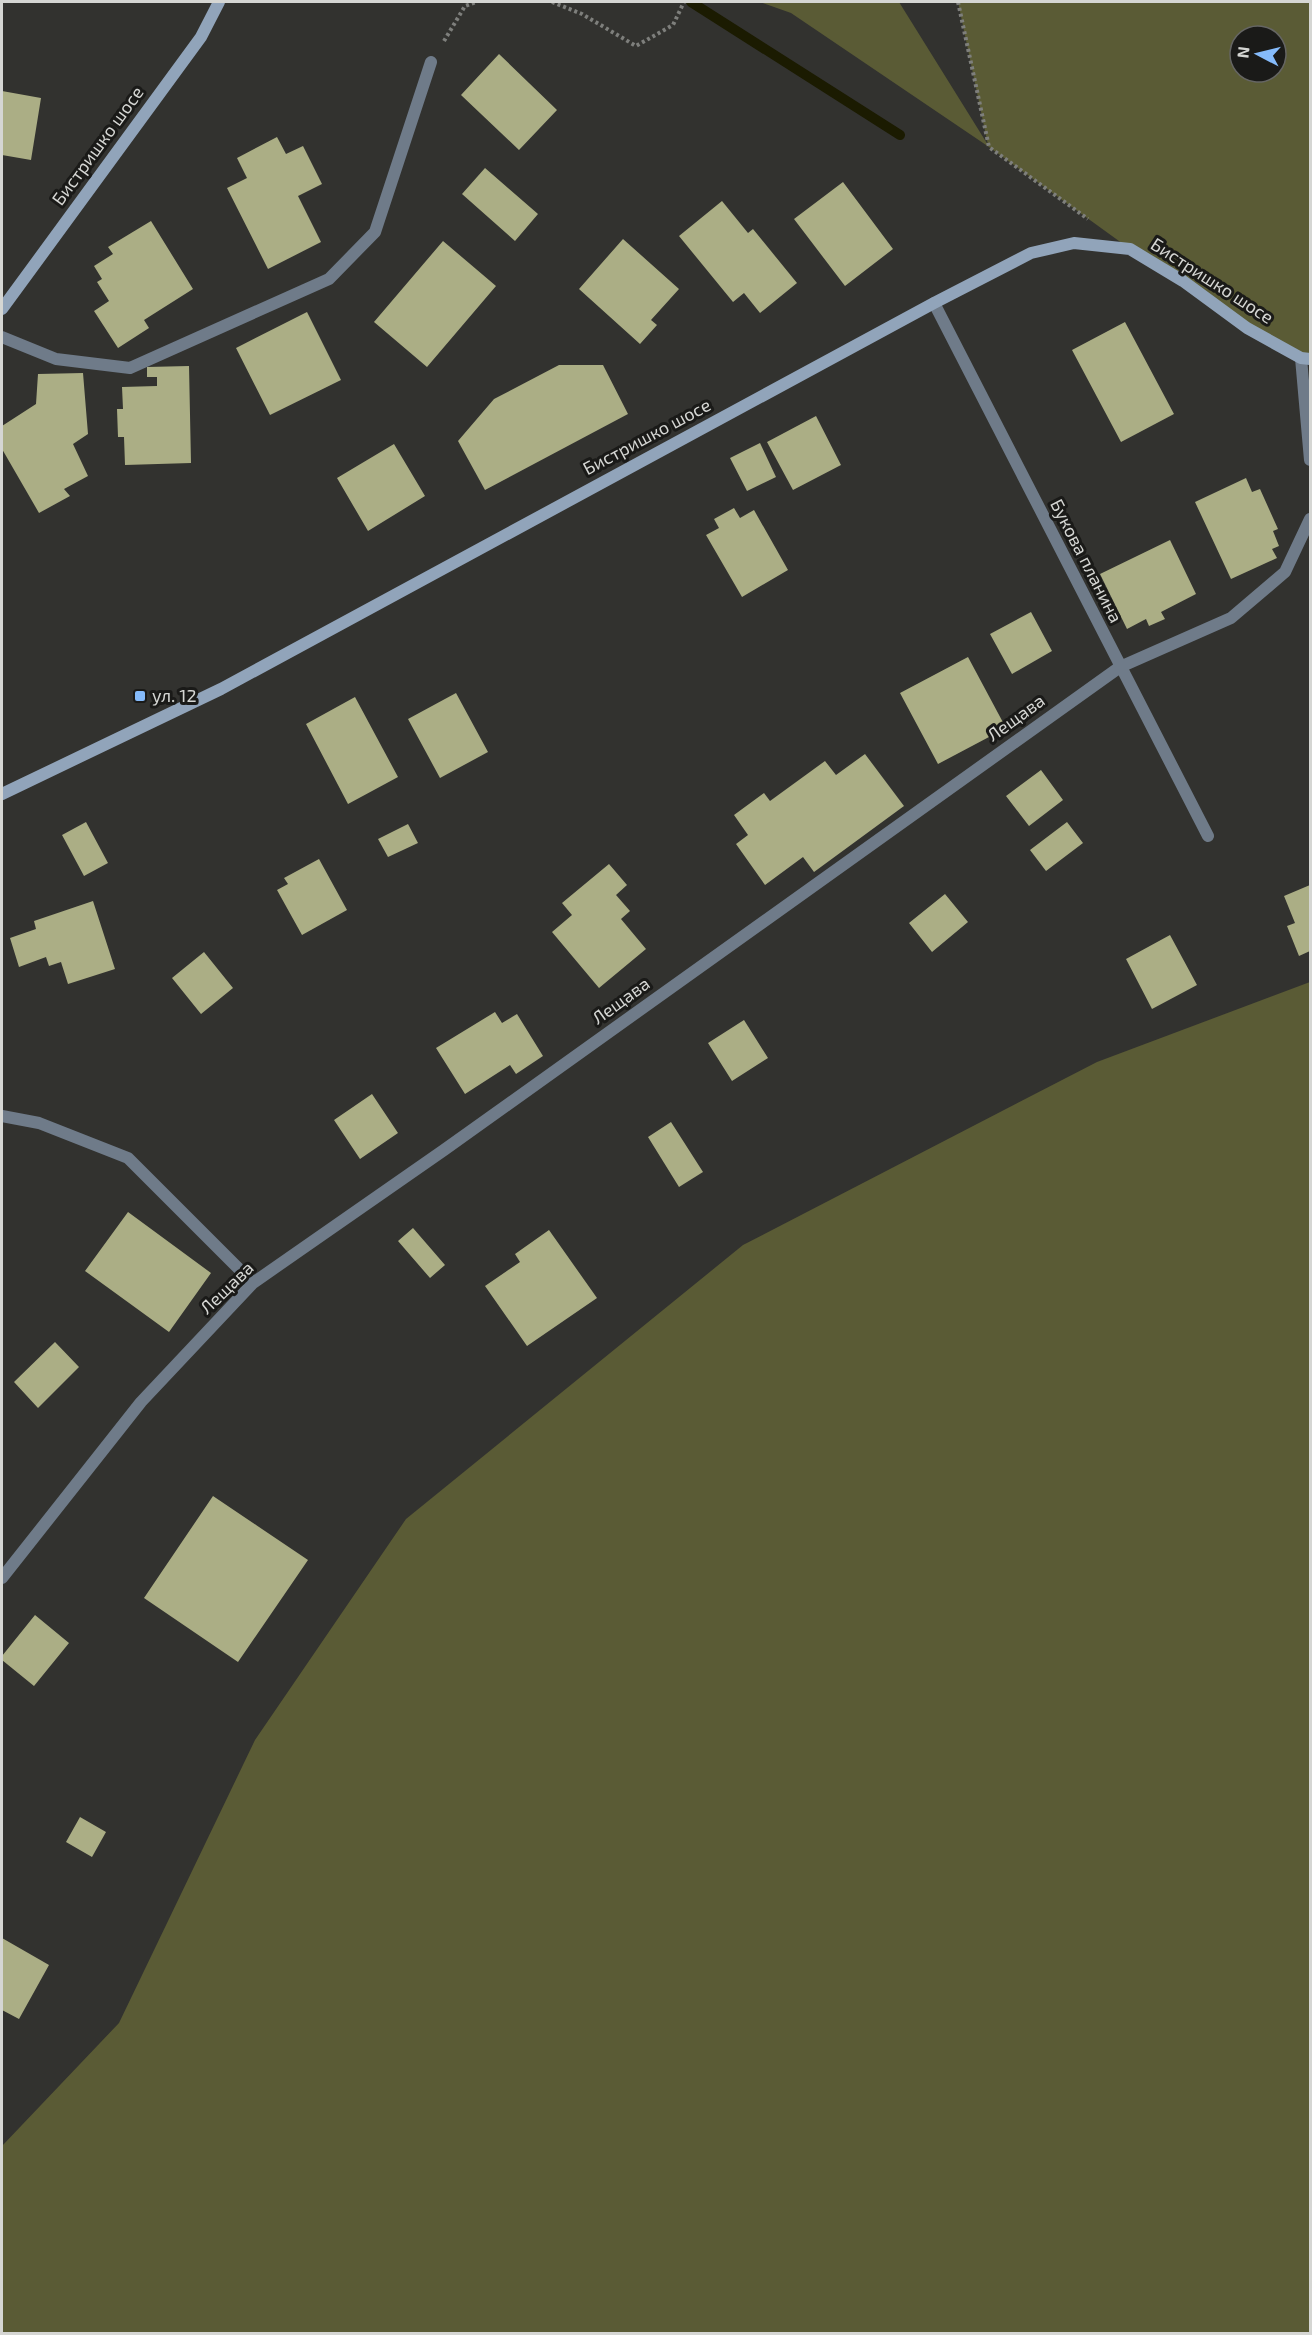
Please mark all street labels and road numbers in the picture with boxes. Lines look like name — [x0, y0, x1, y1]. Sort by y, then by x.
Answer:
street label: Бистришко шосе — [47, 82, 148, 209]
street label: Бистришко шосе — [1147, 232, 1278, 328]
street label: Бистришко шосе — [579, 393, 714, 479]
street label: Букова планина — [1046, 495, 1128, 626]
street label: Лещава — [982, 689, 1049, 746]
street label: Лещава — [587, 972, 654, 1029]
street label: Лещава — [195, 1256, 258, 1318]

